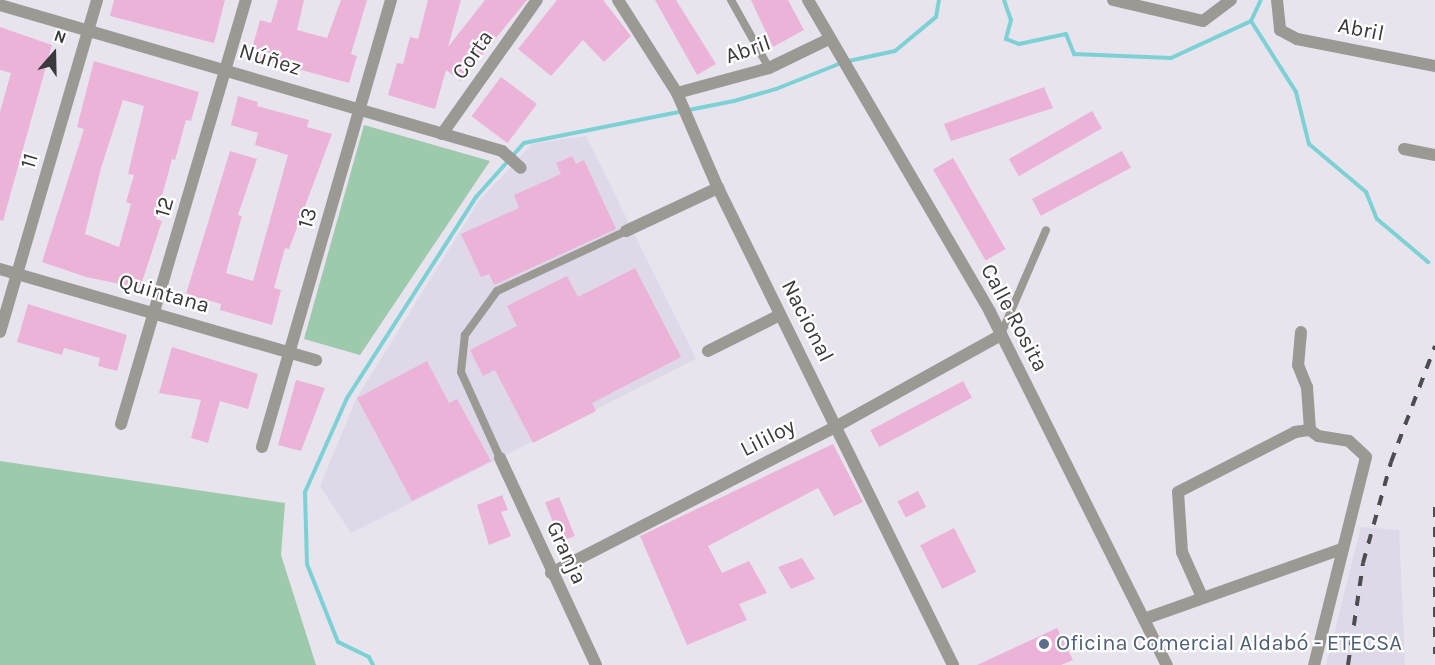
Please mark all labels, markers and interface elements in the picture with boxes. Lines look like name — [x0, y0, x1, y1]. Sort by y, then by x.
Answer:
street label: Abril — [1336, 13, 1386, 47]
north arrow — [24, 24, 84, 84]
street label: Corta — [447, 25, 499, 85]
text: N — [52, 26, 69, 48]
street label: Abril — [722, 30, 774, 70]
street label: Núñez — [236, 38, 304, 82]
street label: 11 — [15, 150, 45, 172]
street label: 12 — [150, 194, 180, 220]
street label: 13 — [293, 205, 323, 231]
street label: Calle Rosita — [975, 260, 1053, 376]
street label: Quintana — [116, 268, 212, 320]
street label: Nacional — [775, 276, 839, 366]
street label: Lililoy — [736, 413, 800, 463]
street label: Granja — [540, 517, 592, 589]
place label: Oficina Comercial Aldabó - ETECSA — [1056, 631, 1402, 657]
marker: Oficina Comercial Aldabó - ETECSA — [1037, 637, 1051, 651]

